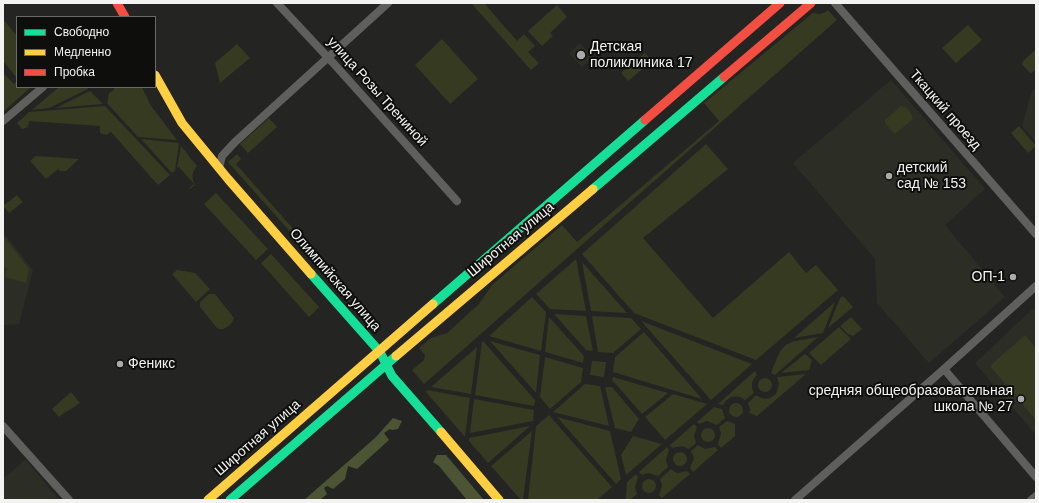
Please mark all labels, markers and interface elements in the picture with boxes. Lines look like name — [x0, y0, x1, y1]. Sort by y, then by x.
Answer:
legend — [16, 16, 156, 88]
text: Свободно — [54, 25, 109, 39]
street label: улица Розы Трениной — [323, 34, 431, 150]
place label: Детская поликлиника 17 — [590, 39, 693, 72]
text: Медленно — [54, 45, 111, 59]
marker: Детская поликлиника 17 — [575, 49, 587, 61]
text: Пробка — [54, 65, 95, 79]
street label: Ткацкий проезд — [906, 66, 984, 154]
place label: детский сад № 153 — [897, 160, 966, 192]
marker: детский сад № 153 — [884, 171, 894, 181]
street label: Широтная улица — [464, 199, 558, 281]
street label: Олимпийская улица — [286, 225, 384, 335]
place label: ОП-1 — [972, 269, 1005, 285]
marker: ОП-1 — [1008, 272, 1018, 282]
place label: Феникс — [128, 356, 175, 372]
marker: Феникс — [115, 359, 125, 369]
place label: средняя общеобразовательная школа № 27 — [809, 383, 1013, 416]
marker: средняя общеобразовательная школа № 27 — [1016, 394, 1026, 404]
street label: Широтная улица — [212, 396, 304, 480]

